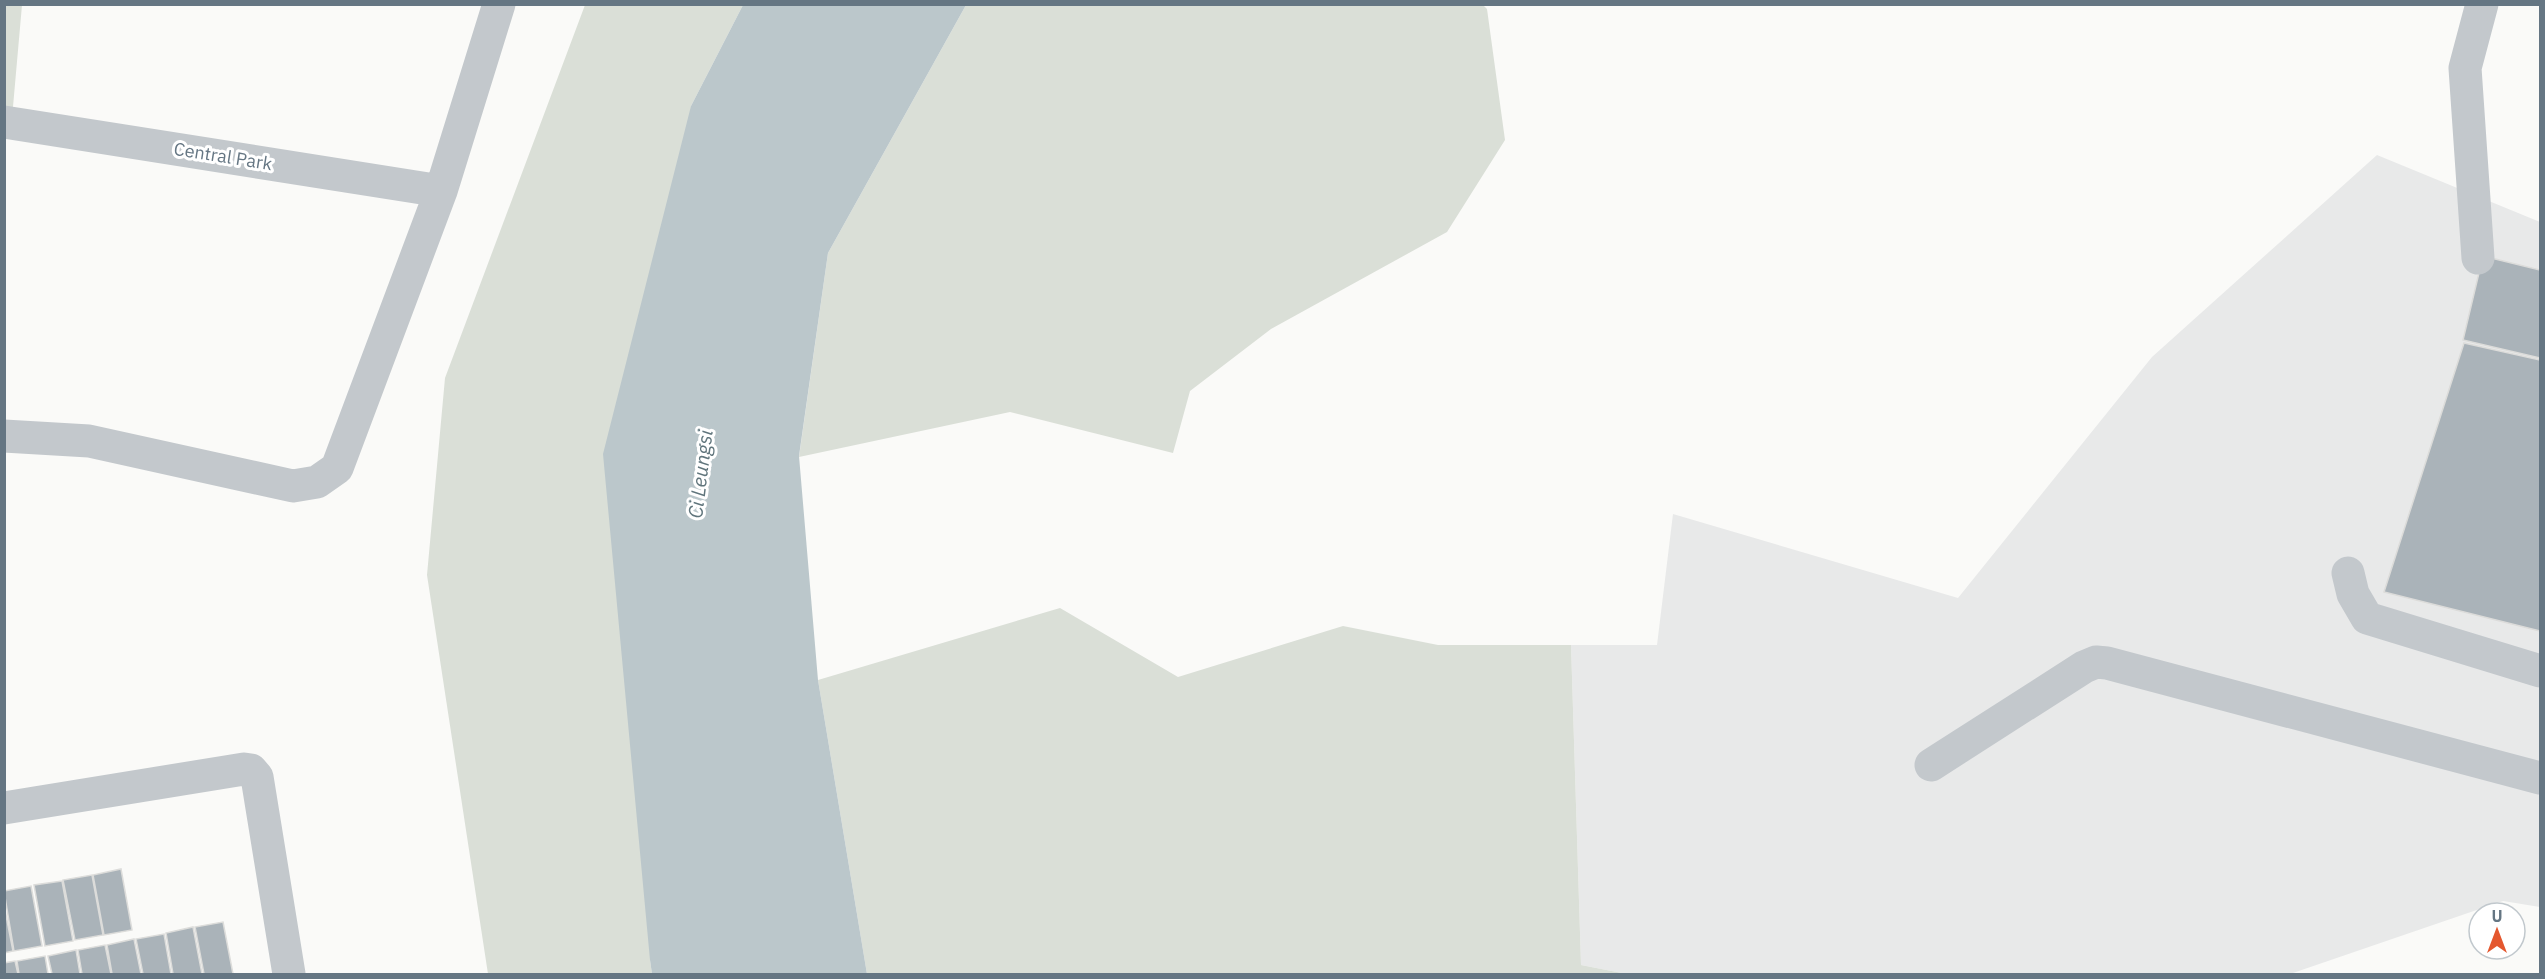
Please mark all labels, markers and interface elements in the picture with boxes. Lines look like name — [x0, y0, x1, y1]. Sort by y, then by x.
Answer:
street label: Central Park — [172, 137, 274, 175]
water label: Ci Leungsi — [681, 427, 719, 520]
north arrow — [2467, 901, 2527, 961]
text: U — [2491, 906, 2503, 926]

